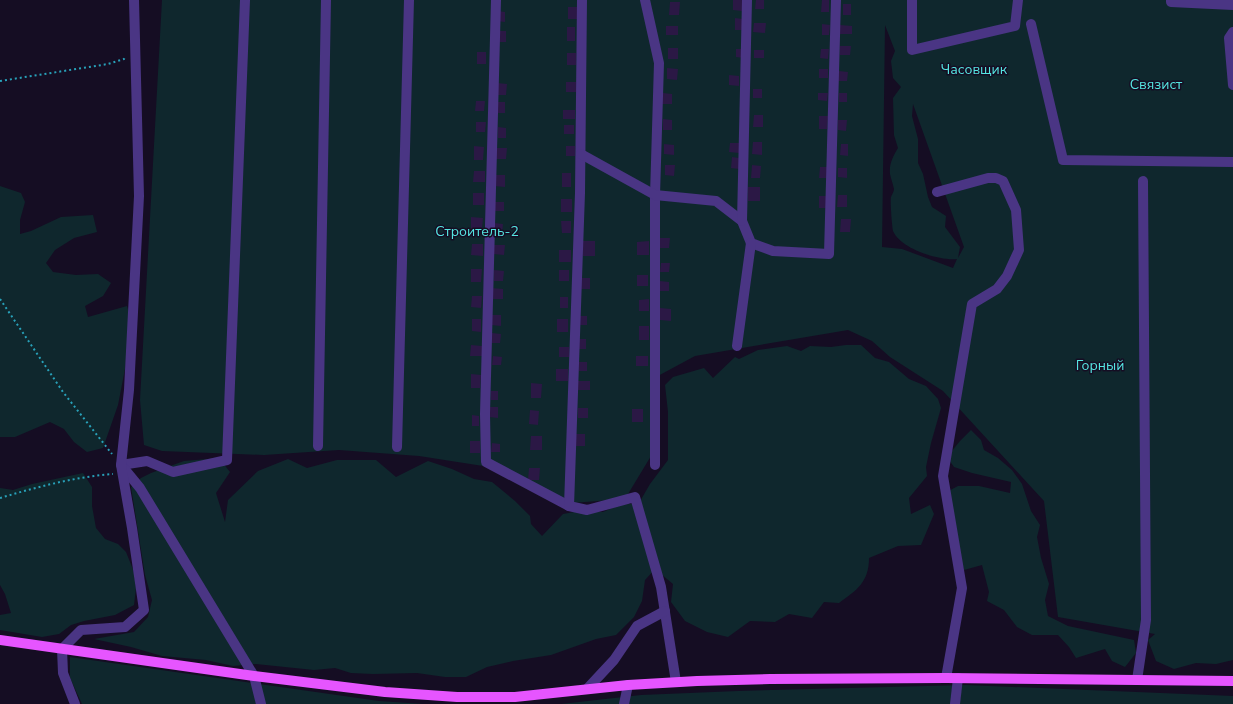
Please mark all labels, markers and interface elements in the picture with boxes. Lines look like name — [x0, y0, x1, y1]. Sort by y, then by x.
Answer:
park label: Часовщик — [941, 60, 1008, 79]
park label: Связист — [1130, 75, 1183, 94]
park label: Строитель-2 — [435, 222, 519, 241]
park label: Горный — [1076, 356, 1124, 375]

